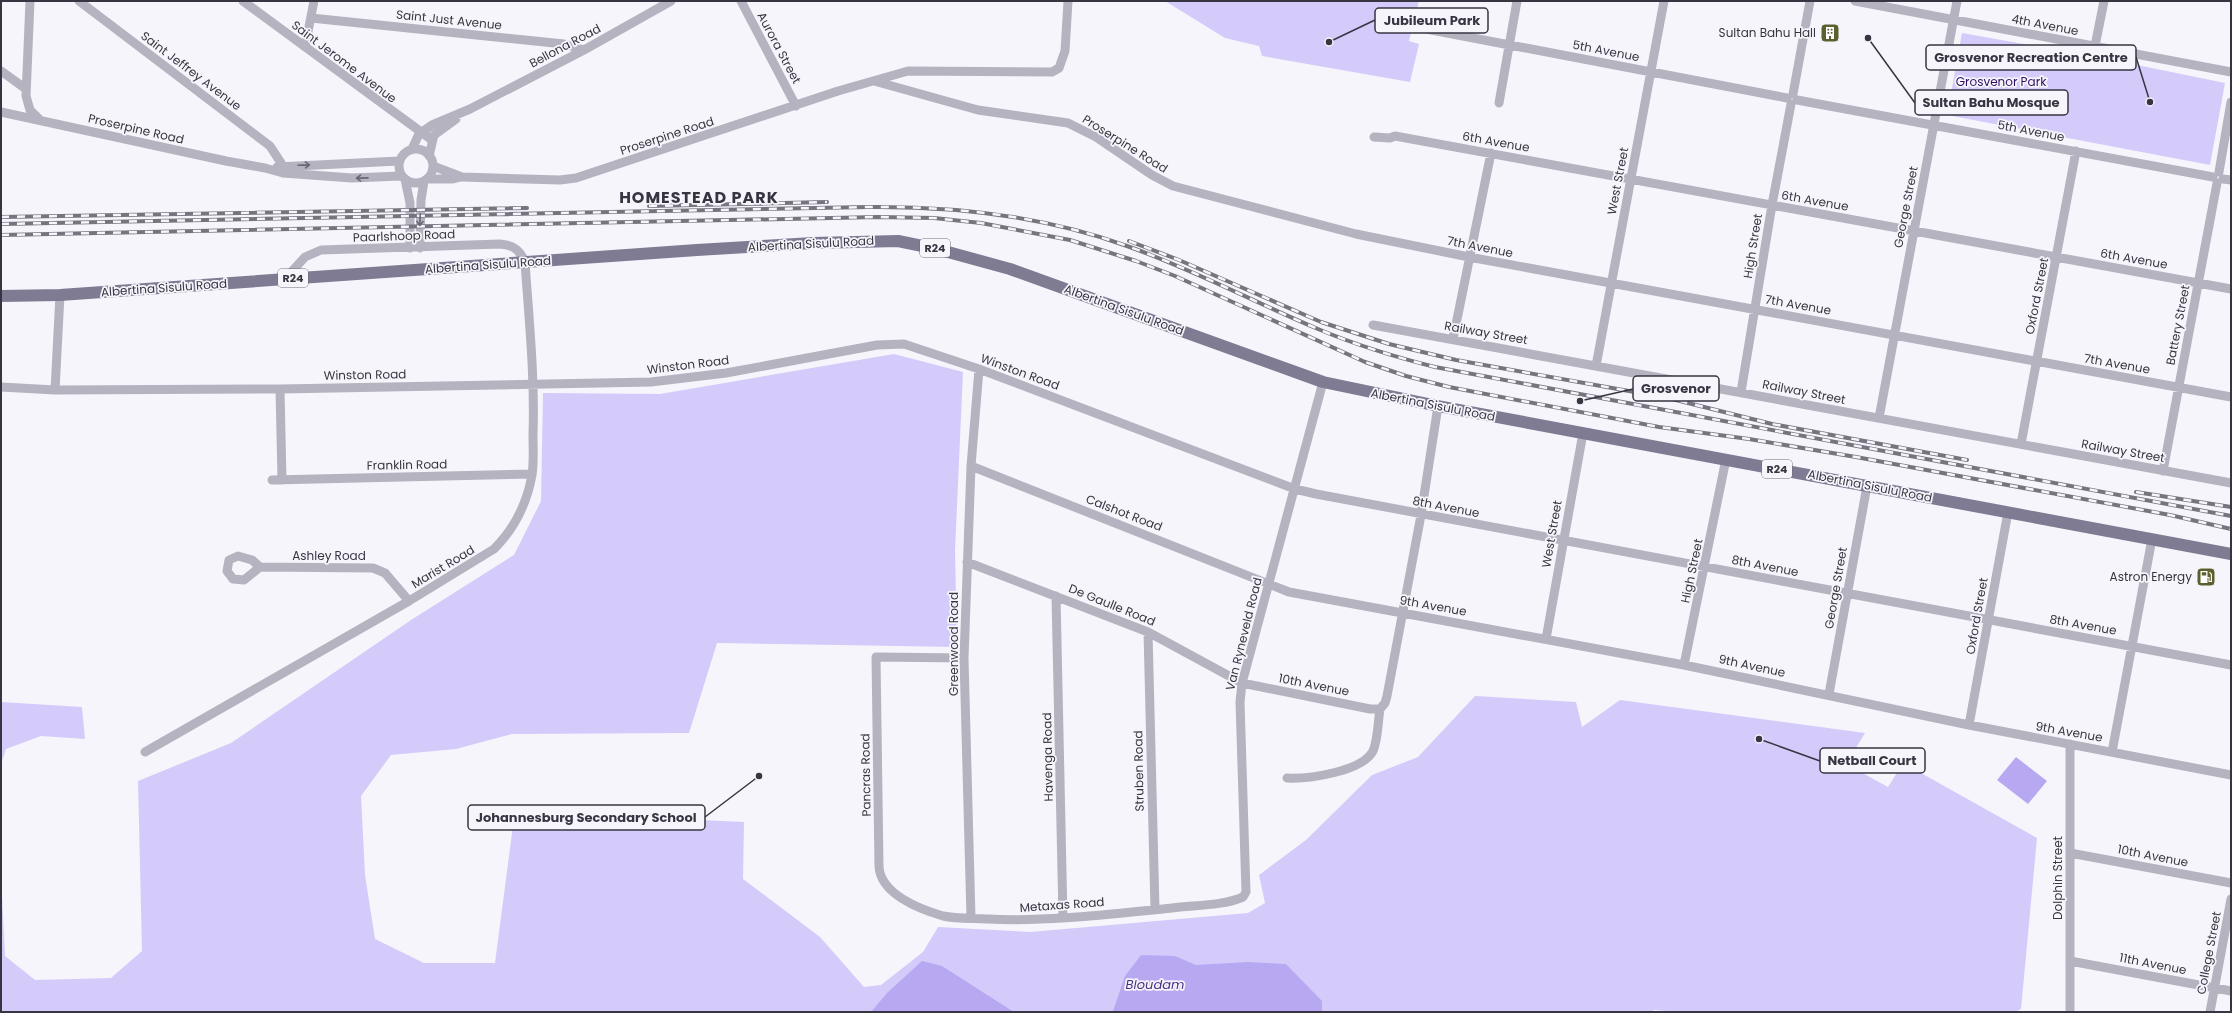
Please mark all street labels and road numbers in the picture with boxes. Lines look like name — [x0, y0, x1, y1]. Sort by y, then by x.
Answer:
street label: Saint Just Avenue — [395, 5, 503, 34]
street label: Aurora Street — [753, 9, 805, 87]
street label: 4th Avenue — [2010, 10, 2080, 39]
street label: Saint Jerome Avenue — [288, 16, 400, 107]
street label: Bellona Road — [526, 20, 603, 72]
street label: Saint Jeffrey Avenue — [137, 27, 245, 114]
street label: 5th Avenue — [1571, 36, 1641, 65]
street label: Proserpine Road — [87, 109, 186, 148]
street label: Proserpine Road — [1079, 110, 1171, 177]
street label: Proserpine Road — [618, 112, 716, 159]
street label: 5th Avenue — [1996, 116, 2066, 145]
street label: 6th Avenue — [1461, 127, 1531, 156]
street label: West Street — [1603, 146, 1632, 216]
street label: George Street — [1889, 165, 1922, 249]
street label: 6th Avenue — [1780, 186, 1850, 215]
street label: High Street — [1739, 212, 1766, 280]
street label: Paarlshoop Road — [353, 225, 455, 246]
street label: Albertina Sisulu Road — [747, 232, 875, 255]
street label: 7th Avenue — [1446, 232, 1515, 261]
road number: R24 — [920, 239, 950, 257]
street label: 6th Avenue — [2099, 244, 2169, 273]
street label: Albertina Sisulu Road — [424, 252, 552, 277]
street label: Oxford Street — [2021, 256, 2052, 336]
road number: R24 — [278, 269, 308, 287]
street label: Albertina Sisulu Road — [100, 275, 228, 300]
street label: Albertina Sisulu Road — [1062, 280, 1186, 339]
street label: Battery Street — [2161, 283, 2194, 366]
street label: 7th Avenue — [1764, 290, 1832, 319]
street label: Railway Street — [1443, 317, 1529, 348]
street label: Winston Road — [978, 349, 1062, 394]
street label: 7th Avenue — [2083, 349, 2151, 378]
street label: Winston Road — [646, 351, 730, 378]
street label: Winston Road — [323, 365, 407, 384]
street label: Railway Street — [1761, 375, 1847, 408]
street label: Albertina Sisulu Road — [1369, 384, 1497, 425]
street label: Railway Street — [2080, 435, 2166, 466]
street label: Franklin Road — [367, 455, 447, 474]
road number: R24 — [1762, 460, 1792, 478]
street label: Albertina Sisulu Road — [1806, 465, 1934, 506]
street label: Calshot Road — [1083, 490, 1165, 535]
street label: 8th Avenue — [1411, 492, 1481, 521]
street label: West Street — [1537, 499, 1566, 569]
street label: High Street — [1676, 537, 1707, 605]
street label: Marist Road — [408, 541, 478, 592]
street label: George Street — [1820, 546, 1851, 630]
street label: Ashley Road — [292, 547, 366, 564]
street label: 8th Avenue — [1730, 551, 1800, 580]
street label: Van Ryneveld Road — [1221, 576, 1266, 692]
street label: Oxford Street — [1961, 576, 1992, 656]
street label: De Gaulle Road — [1066, 579, 1158, 630]
street label: 9th Avenue — [1398, 591, 1468, 620]
street label: Greenwood Road — [945, 592, 962, 696]
street label: 8th Avenue — [2048, 610, 2118, 639]
street label: 9th Avenue — [1717, 650, 1787, 681]
street label: 10th Avenue — [1277, 669, 1351, 700]
street label: Havenga Road — [1038, 712, 1057, 802]
street label: 9th Avenue — [2034, 717, 2104, 746]
street label: Struben Road — [1129, 730, 1148, 812]
street label: Pancras Road — [856, 733, 875, 817]
street label: Dolphin Street — [2049, 836, 2066, 920]
street label: 10th Avenue — [2116, 840, 2190, 871]
street label: Metaxas Road — [1019, 893, 1105, 916]
street label: College Street — [2192, 910, 2225, 996]
street label: 11th Avenue — [2118, 949, 2188, 978]

